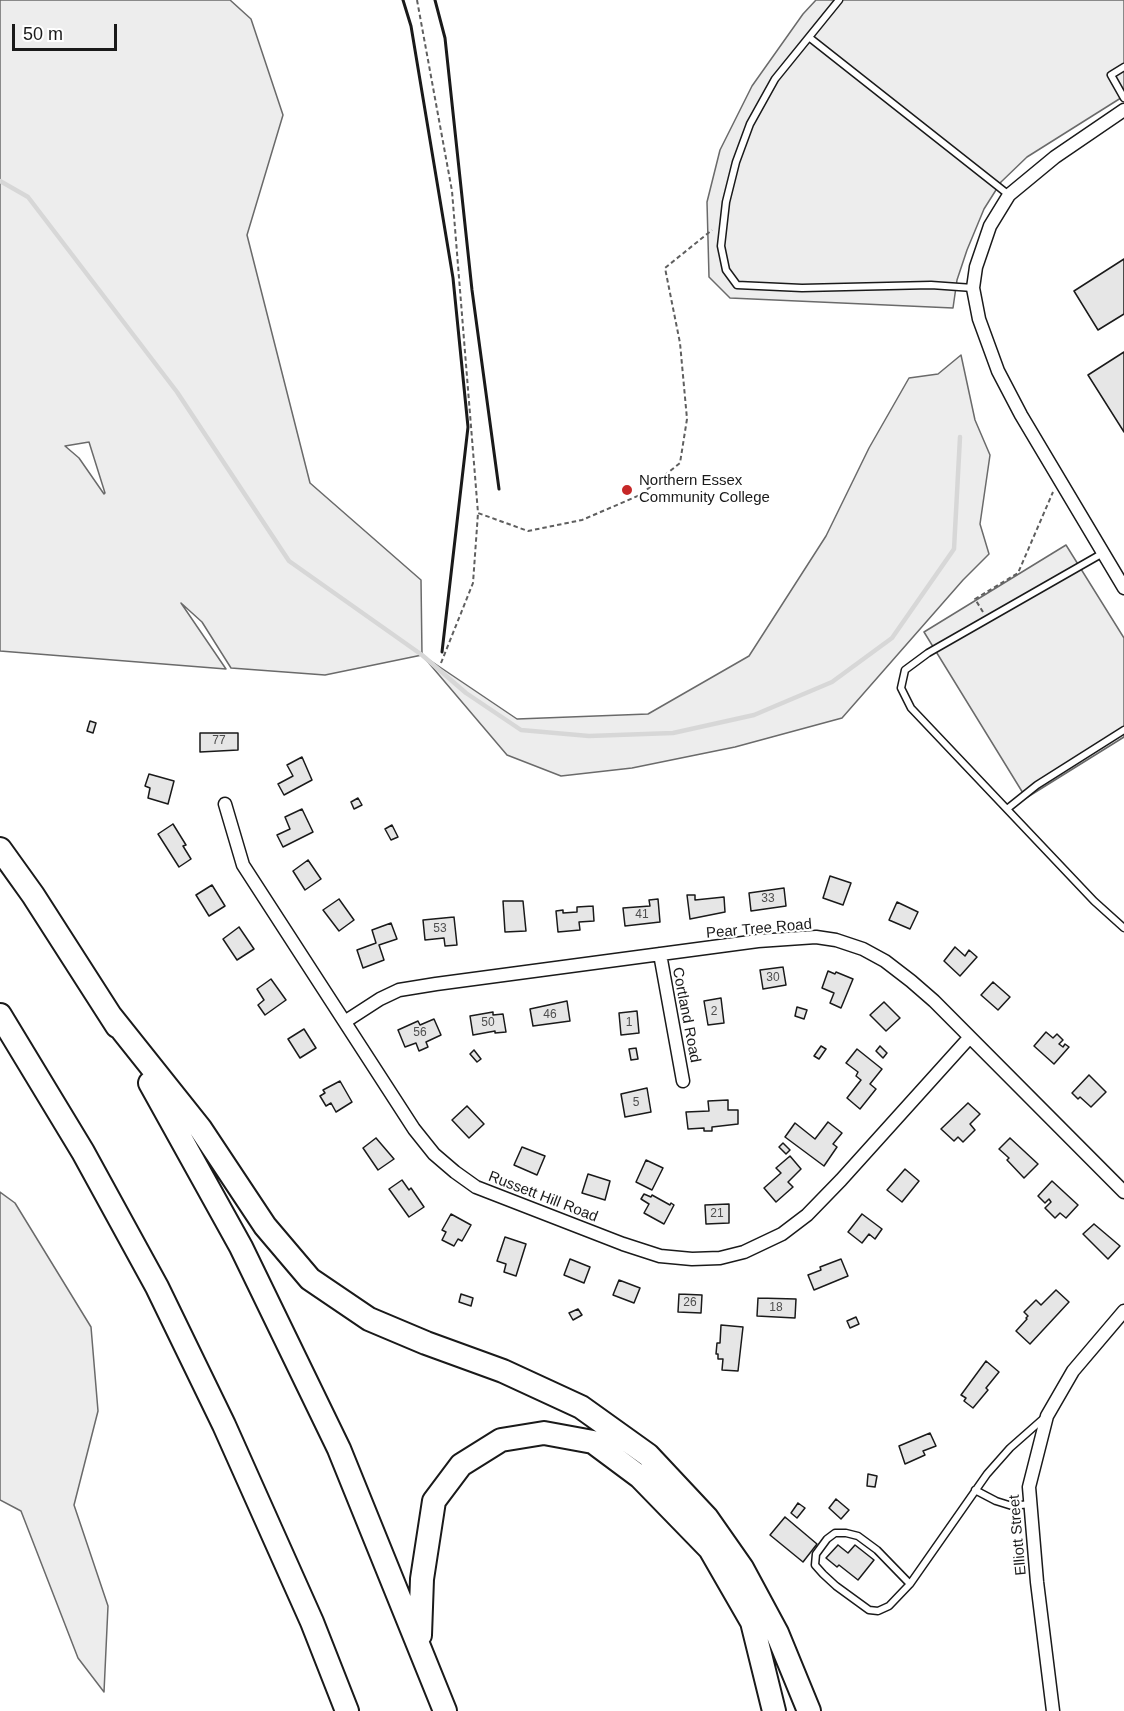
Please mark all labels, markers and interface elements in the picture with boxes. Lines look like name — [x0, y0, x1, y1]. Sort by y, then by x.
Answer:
scale bar — [15, 12, 120, 50]
text: 50 m — [23, 24, 63, 44]
place label: Northern Essex Community College — [639, 472, 770, 507]
marker: Northern Essex Community College — [620, 483, 634, 497]
house number: 77 — [212, 734, 226, 748]
house number: 33 — [761, 892, 775, 906]
house number: 41 — [635, 908, 649, 922]
street label: Pear Tree Road — [705, 915, 813, 943]
house number: 53 — [433, 922, 447, 936]
street label: Cortland Road — [668, 966, 704, 1064]
house number: 30 — [766, 971, 780, 985]
house number: 2 — [711, 1005, 717, 1019]
house number: 46 — [543, 1008, 557, 1022]
house number: 50 — [481, 1016, 495, 1030]
house number: 1 — [626, 1016, 632, 1030]
house number: 56 — [413, 1026, 427, 1040]
house number: 5 — [633, 1096, 639, 1110]
street label: Russett Hill Road — [486, 1168, 600, 1226]
house number: 21 — [710, 1207, 724, 1221]
house number: 26 — [683, 1296, 697, 1310]
house number: 18 — [769, 1301, 783, 1315]
street label: Elliott Street — [1006, 1494, 1030, 1576]

